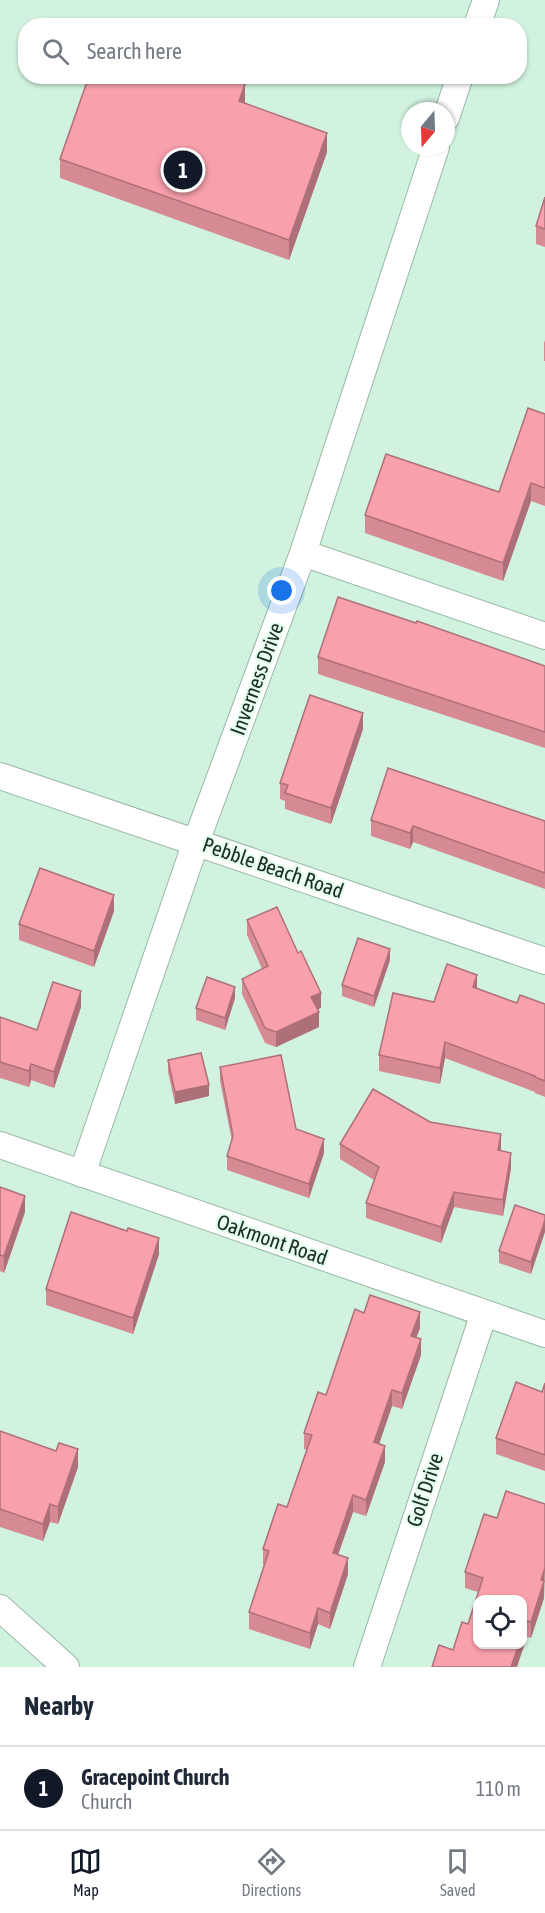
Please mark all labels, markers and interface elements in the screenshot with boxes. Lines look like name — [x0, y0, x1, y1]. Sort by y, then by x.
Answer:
search box — [18, 18, 527, 84]
icon: search — [39, 35, 72, 68]
text: Search here — [87, 38, 182, 64]
north arrow — [401, 102, 455, 156]
pin: 1 — [164, 148, 202, 192]
your location — [267, 576, 296, 605]
street label: Inverness Drive — [225, 619, 287, 738]
street label: Pebble Beach Road — [200, 832, 347, 902]
street label: Oakmont Road — [214, 1209, 331, 1269]
street label: Golf Drive — [401, 1450, 447, 1530]
map controls — [473, 1595, 527, 1649]
button: locate — [473, 1595, 527, 1649]
text: Nearby — [24, 1691, 94, 1721]
text: Gracepoint Church — [81, 1764, 229, 1790]
text: 1 — [39, 1777, 48, 1800]
text: 110 m — [476, 1777, 521, 1800]
text: Church — [81, 1790, 132, 1813]
tab: Map — [69, 1845, 102, 1899]
tab: Directions — [241, 1845, 301, 1899]
tab: Saved — [440, 1845, 475, 1899]

